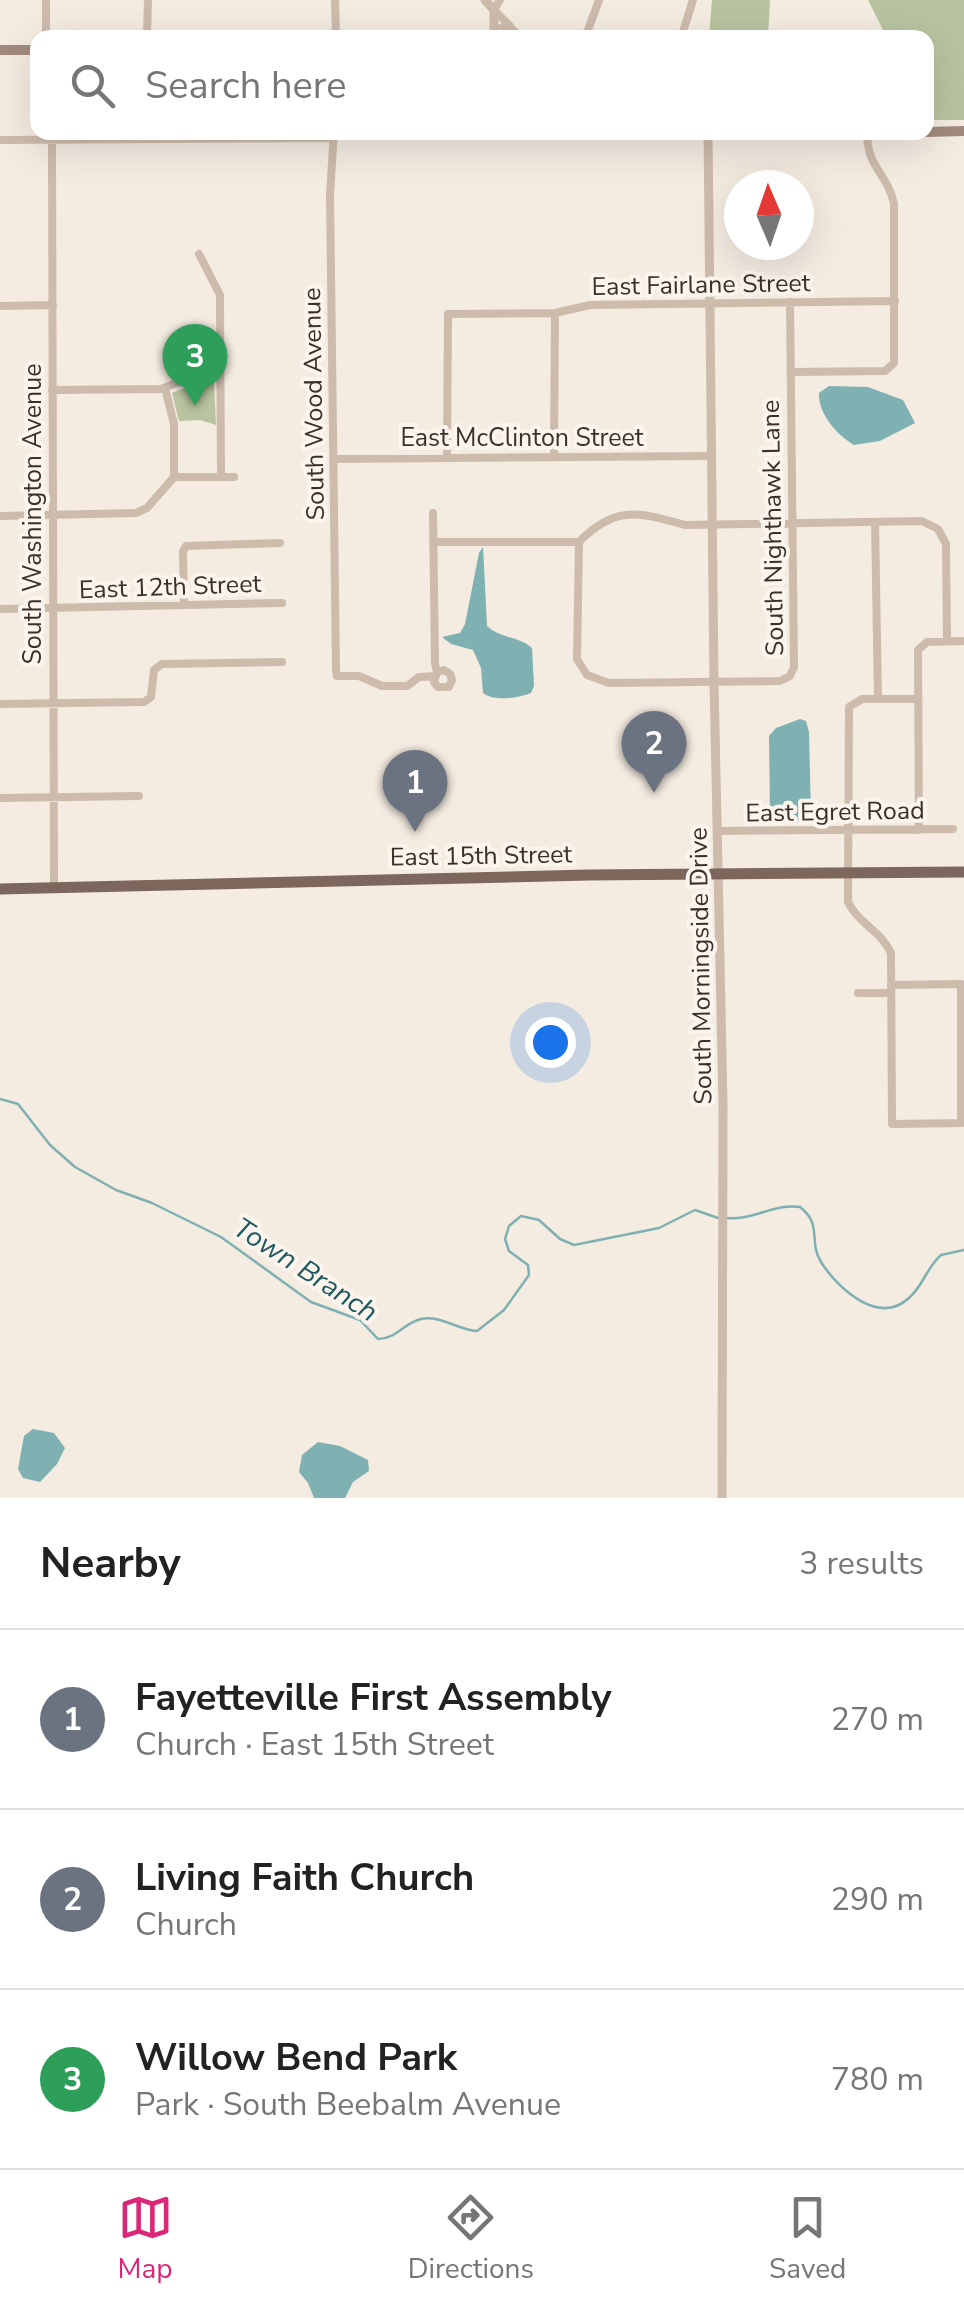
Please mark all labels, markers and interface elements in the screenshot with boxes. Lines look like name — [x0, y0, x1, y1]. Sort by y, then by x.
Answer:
search box — [30, 30, 934, 140]
icon: search — [65, 58, 120, 113]
text: Search here — [145, 60, 346, 111]
north arrow — [724, 170, 814, 260]
street label: East Fairlane Street — [591, 266, 811, 304]
street label: South Wood Avenue — [295, 287, 333, 521]
pin: 3 — [162, 324, 228, 406]
street label: South Washington Avenue — [16, 363, 50, 665]
street label: South Nighthawk Lane — [754, 400, 792, 656]
street label: East McClinton Street — [400, 421, 644, 455]
street label: East 12th Street — [78, 567, 262, 607]
pin: 2 — [622, 710, 686, 793]
pin: 1 — [382, 750, 448, 832]
street label: East Egret Road — [745, 793, 925, 831]
street label: South Morningside Drive — [682, 827, 720, 1105]
street label: East 15th Street — [390, 837, 573, 875]
your location — [525, 1017, 576, 1068]
water label: Town Branch — [226, 1209, 385, 1331]
text: Nearby — [40, 1535, 181, 1592]
text: 3 results — [799, 1542, 924, 1585]
text: Fayetteville First Assembly — [135, 1672, 612, 1723]
text: 1 — [63, 1698, 82, 1741]
text: 270 m — [831, 1698, 924, 1741]
text: Church · East 15th Street — [135, 1723, 494, 1766]
text: Living Faith Church — [135, 1852, 474, 1903]
text: 2 — [63, 1878, 82, 1921]
text: 290 m — [831, 1878, 924, 1921]
text: Church — [135, 1903, 237, 1946]
text: Willow Bend Park — [135, 2032, 457, 2083]
text: 3 — [63, 2058, 82, 2101]
text: 780 m — [831, 2058, 924, 2101]
text: Park · South Beebalm Avenue — [135, 2083, 561, 2126]
tab: Map — [118, 2190, 173, 2288]
tab: Directions — [408, 2190, 534, 2288]
tab: Saved — [769, 2190, 846, 2288]

